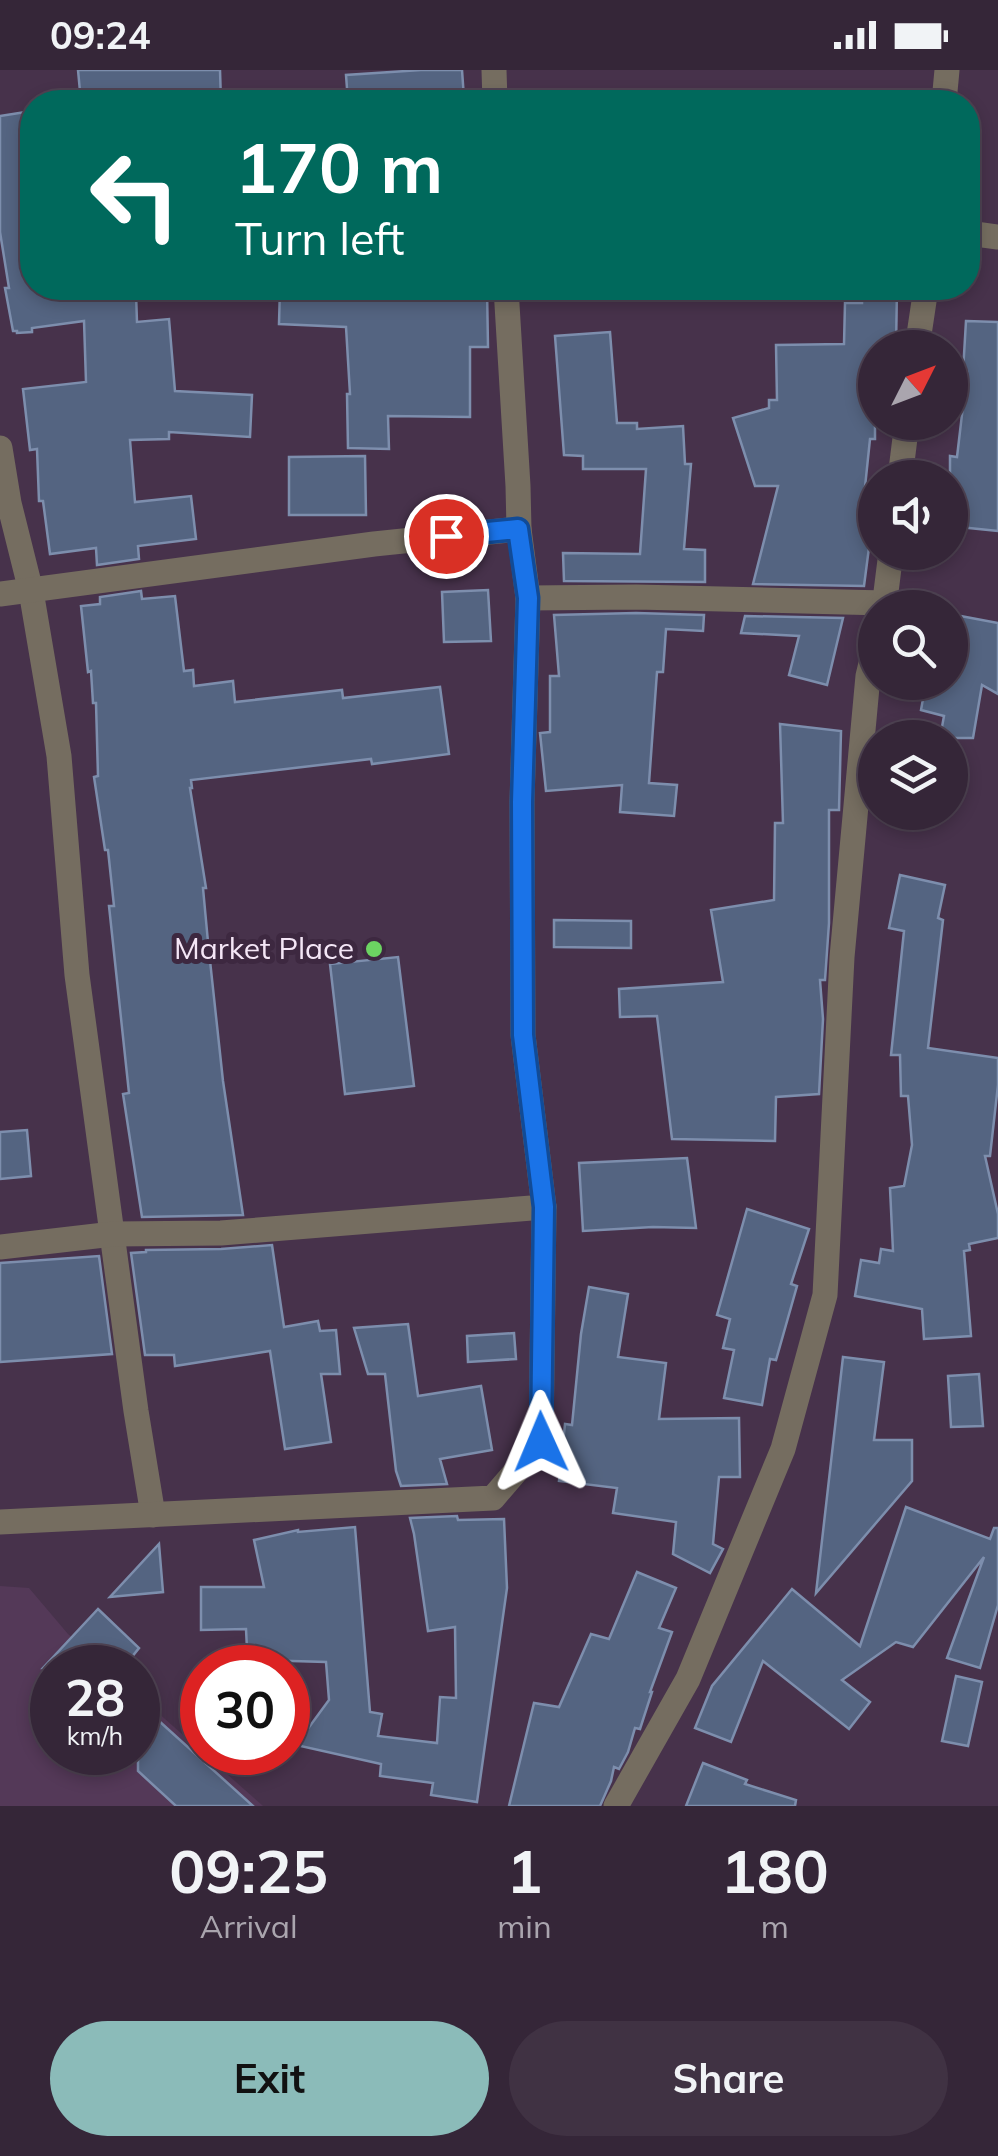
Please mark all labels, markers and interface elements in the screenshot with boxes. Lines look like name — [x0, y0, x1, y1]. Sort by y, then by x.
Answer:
text: 09:24 — [50, 11, 151, 59]
text: 170 m — [235, 123, 443, 211]
icon: left — [70, 130, 200, 260]
text: Turn left — [235, 210, 404, 266]
north arrow — [858, 330, 968, 440]
map controls — [858, 330, 968, 830]
button: sound — [858, 460, 968, 570]
pin — [404, 494, 489, 579]
icon: arrive — [419, 509, 474, 564]
button: search — [858, 590, 968, 700]
button: layers — [858, 720, 968, 830]
place label: Market Place — [174, 929, 354, 967]
marker: Market Place — [363, 938, 385, 960]
position arrow — [489, 1390, 593, 1494]
speed limit sign: 30 — [180, 1645, 310, 1775]
text: 28 — [65, 1666, 125, 1729]
text: km/h — [67, 1720, 123, 1751]
text: 09:25 — [169, 1833, 328, 1908]
text: 1 — [506, 1833, 542, 1908]
text: 180 — [721, 1833, 829, 1908]
text: Arrival — [200, 1906, 298, 1946]
text: min — [497, 1906, 552, 1946]
text: m — [761, 1906, 789, 1946]
button: Exit — [50, 2021, 489, 2136]
button: Share — [509, 2021, 948, 2136]

